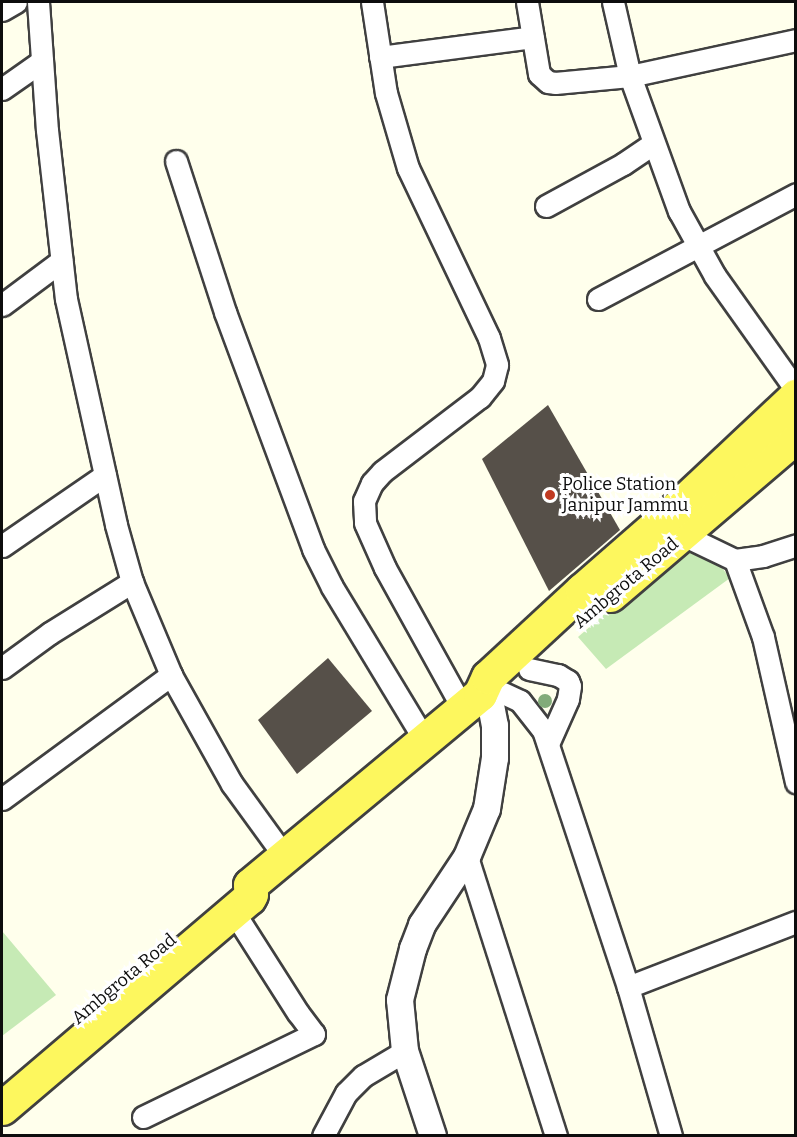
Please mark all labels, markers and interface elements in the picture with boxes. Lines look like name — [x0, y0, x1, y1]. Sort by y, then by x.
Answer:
place label: Police Station Janipur Jammu — [562, 474, 689, 516]
marker: Police Station Janipur Jammu — [543, 488, 557, 502]
street label: Ambgrota Road — [569, 533, 683, 633]
street label: Ambgrota Road — [67, 929, 181, 1029]

